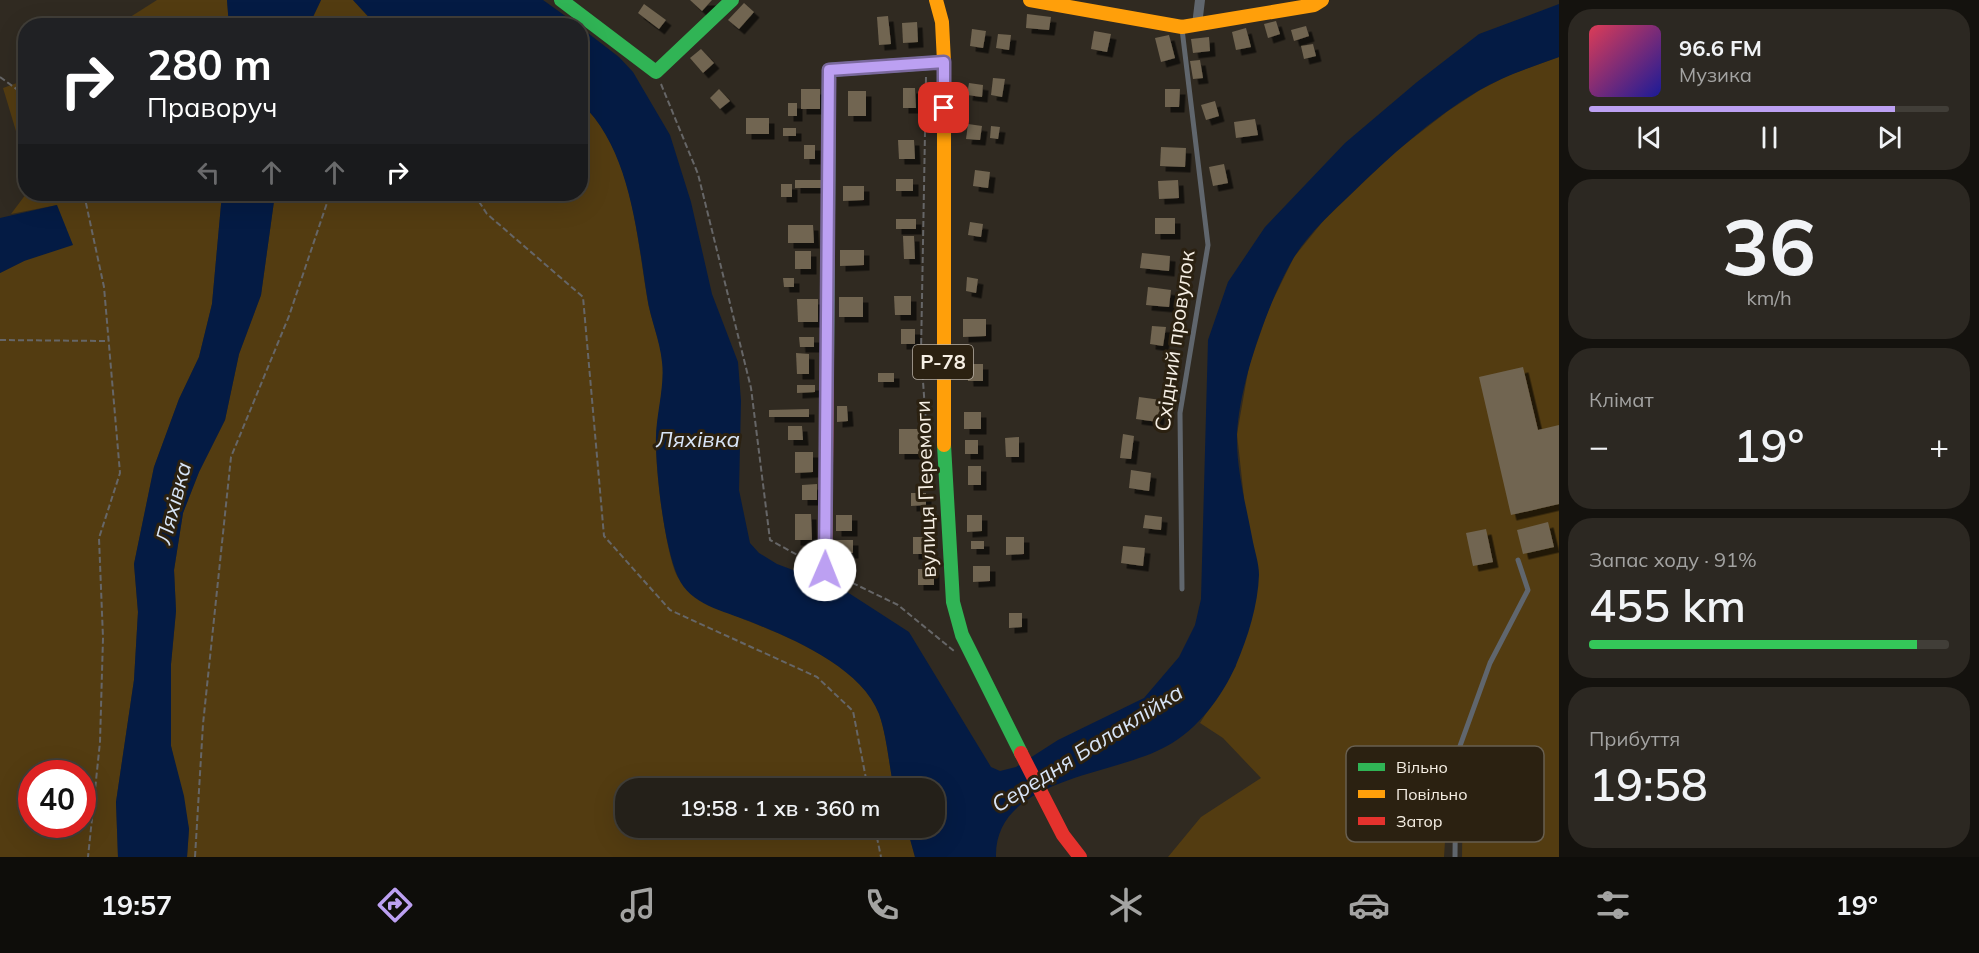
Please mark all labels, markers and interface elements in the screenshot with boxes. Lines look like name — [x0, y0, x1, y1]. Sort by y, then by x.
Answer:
text: 96.6 FM — [1679, 34, 1762, 62]
text: 280 m — [147, 38, 272, 91]
icon: right — [48, 42, 126, 120]
text: Музика — [1679, 62, 1752, 87]
pin — [918, 82, 969, 133]
text: Праворуч — [147, 90, 277, 124]
icon: arrive — [927, 91, 960, 124]
icon: previous — [1633, 121, 1666, 154]
icon: pause — [1753, 121, 1786, 154]
icon: next — [1873, 121, 1906, 154]
icon: left — [192, 156, 225, 189]
icon: ahead — [255, 156, 288, 189]
icon: ahead — [318, 156, 351, 189]
icon: right — [381, 156, 414, 189]
text: 36 — [1722, 197, 1816, 295]
street label: Східний провулок — [1148, 248, 1200, 433]
text: km/h — [1746, 285, 1792, 310]
road number: Р-78 — [913, 345, 973, 379]
text: Клімат — [1589, 387, 1654, 412]
street label: вулиця Перемоги — [909, 400, 941, 578]
text: 19° — [1734, 417, 1804, 473]
water label: Ляхівка — [655, 425, 740, 453]
text: − — [1589, 425, 1609, 466]
text: + — [1929, 425, 1949, 466]
water label: Ляхівка — [148, 459, 197, 548]
position arrow — [793, 538, 857, 602]
text: Запас ходу · 91% — [1589, 547, 1757, 572]
text: 455 km — [1589, 577, 1746, 633]
water label: Середня Балаклійка — [986, 678, 1188, 818]
text: Прибуття — [1589, 726, 1680, 751]
legend — [1346, 746, 1544, 842]
text: 19:58 — [1589, 756, 1708, 812]
text: Вільно — [1396, 757, 1448, 777]
speed limit sign: 40 — [18, 760, 96, 838]
text: Повільно — [1396, 784, 1467, 804]
text: 19:58 · 1 хв · 360 m — [680, 794, 880, 822]
text: Затор — [1396, 811, 1443, 831]
icon: directions — [374, 884, 416, 926]
icon: music — [617, 884, 659, 926]
icon: phone — [861, 884, 903, 926]
icon: climate — [1105, 884, 1147, 926]
icon: car — [1348, 884, 1390, 926]
icon: filters — [1592, 884, 1634, 926]
text: 19:57 — [101, 888, 172, 922]
text: 19° — [1835, 888, 1878, 922]

